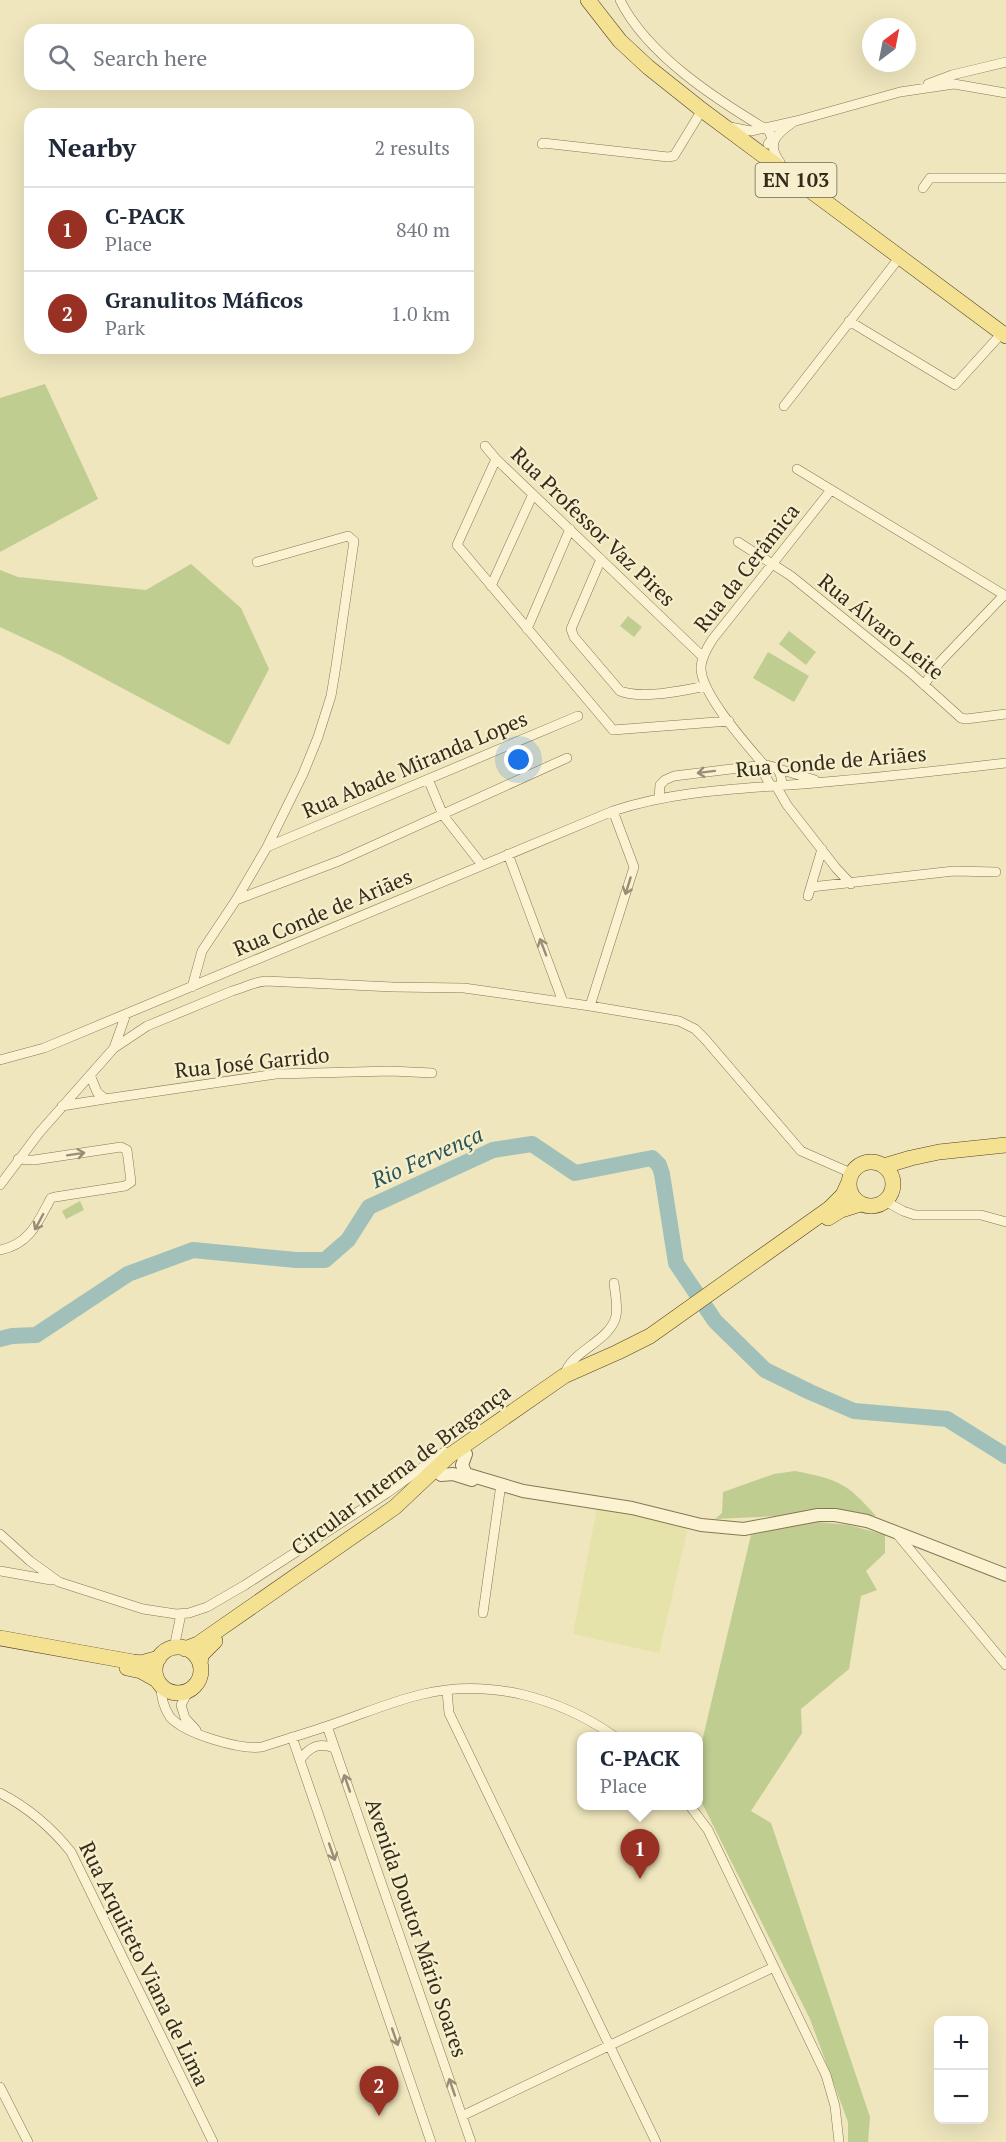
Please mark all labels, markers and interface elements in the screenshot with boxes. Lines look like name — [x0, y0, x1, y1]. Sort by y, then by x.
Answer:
north arrow — [862, 18, 916, 72]
search box — [24, 24, 474, 90]
icon: search — [45, 41, 78, 74]
text: Search here — [93, 43, 207, 72]
text: Nearby — [48, 130, 136, 164]
text: 2 results — [375, 134, 450, 161]
road number: EN 103 — [756, 163, 836, 197]
text: C-PACK — [105, 201, 185, 230]
text: 1 — [62, 216, 73, 243]
text: 840 m — [396, 216, 450, 243]
text: Place — [105, 230, 152, 257]
text: Granulitos Máficos — [105, 285, 303, 314]
text: 2 — [62, 300, 73, 327]
text: 1.0 km — [391, 300, 450, 327]
text: Park — [105, 314, 145, 341]
street label: Rua Professor Vaz Pires — [505, 440, 682, 612]
street label: Rua da Cerâmica — [687, 497, 805, 637]
street label: Rua Álvaro Leite — [813, 567, 950, 686]
street label: Rua Abade Miranda Lopes — [298, 704, 532, 824]
street label: Rua Conde de Ariães — [734, 739, 928, 783]
your location — [504, 745, 533, 774]
one-way arrow — [697, 767, 717, 778]
street label: Rua Conde de Ariães — [229, 862, 416, 962]
one-way arrow — [622, 876, 633, 895]
one-way arrow — [536, 939, 547, 957]
street label: Rua José Garrido — [173, 1040, 331, 1084]
water label: Rio Fervença — [365, 1119, 487, 1195]
one-way arrow — [66, 1148, 85, 1159]
one-way arrow — [33, 1213, 44, 1231]
street label: Circular Interna de Bragança — [285, 1377, 516, 1561]
popup — [577, 1732, 703, 1810]
text: C-PACK — [600, 1743, 680, 1772]
text: Place — [600, 1772, 647, 1799]
one-way arrow — [340, 1775, 351, 1793]
street label: Avenida Doutor Mário Soares — [359, 1795, 474, 2061]
pin: 1 — [620, 1830, 660, 1879]
street label: Rua Arquiteto Viana de Lima — [73, 1837, 217, 2091]
one-way arrow — [327, 1842, 338, 1861]
map controls — [934, 2016, 988, 2124]
button: + — [934, 2016, 988, 2070]
one-way arrow — [391, 2027, 402, 2046]
pin: 2 — [360, 2066, 398, 2116]
button: − — [934, 2070, 988, 2124]
one-way arrow — [446, 2078, 457, 2097]

